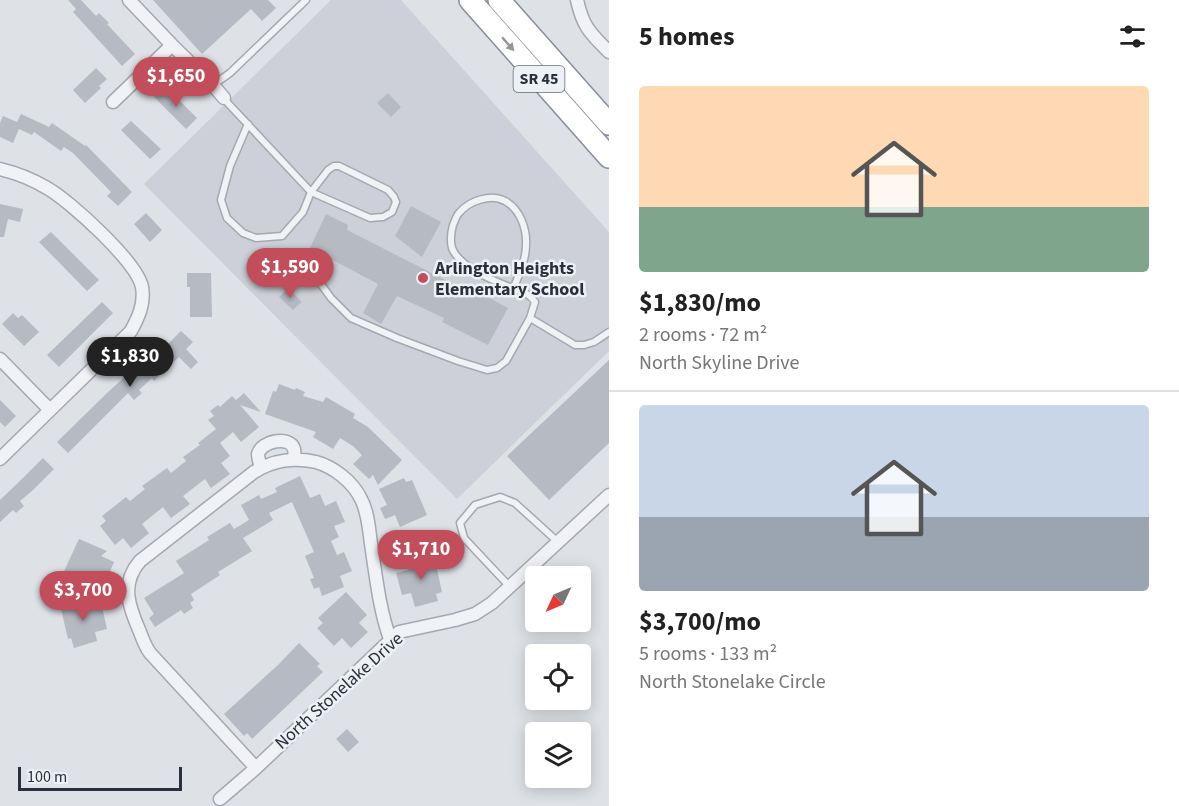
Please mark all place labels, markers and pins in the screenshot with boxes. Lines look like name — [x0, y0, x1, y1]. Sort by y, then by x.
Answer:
pin: $1,650 — [127, 57, 225, 108]
pin: $1,590 — [241, 248, 339, 299]
place label: Arlington Heights Elementary School — [434, 256, 585, 302]
marker: Arlington Heights Elementary School — [416, 271, 430, 285]
pin: $1,830 — [81, 337, 179, 388]
pin: $1,710 — [372, 530, 470, 581]
pin: $3,700 — [34, 571, 132, 622]

